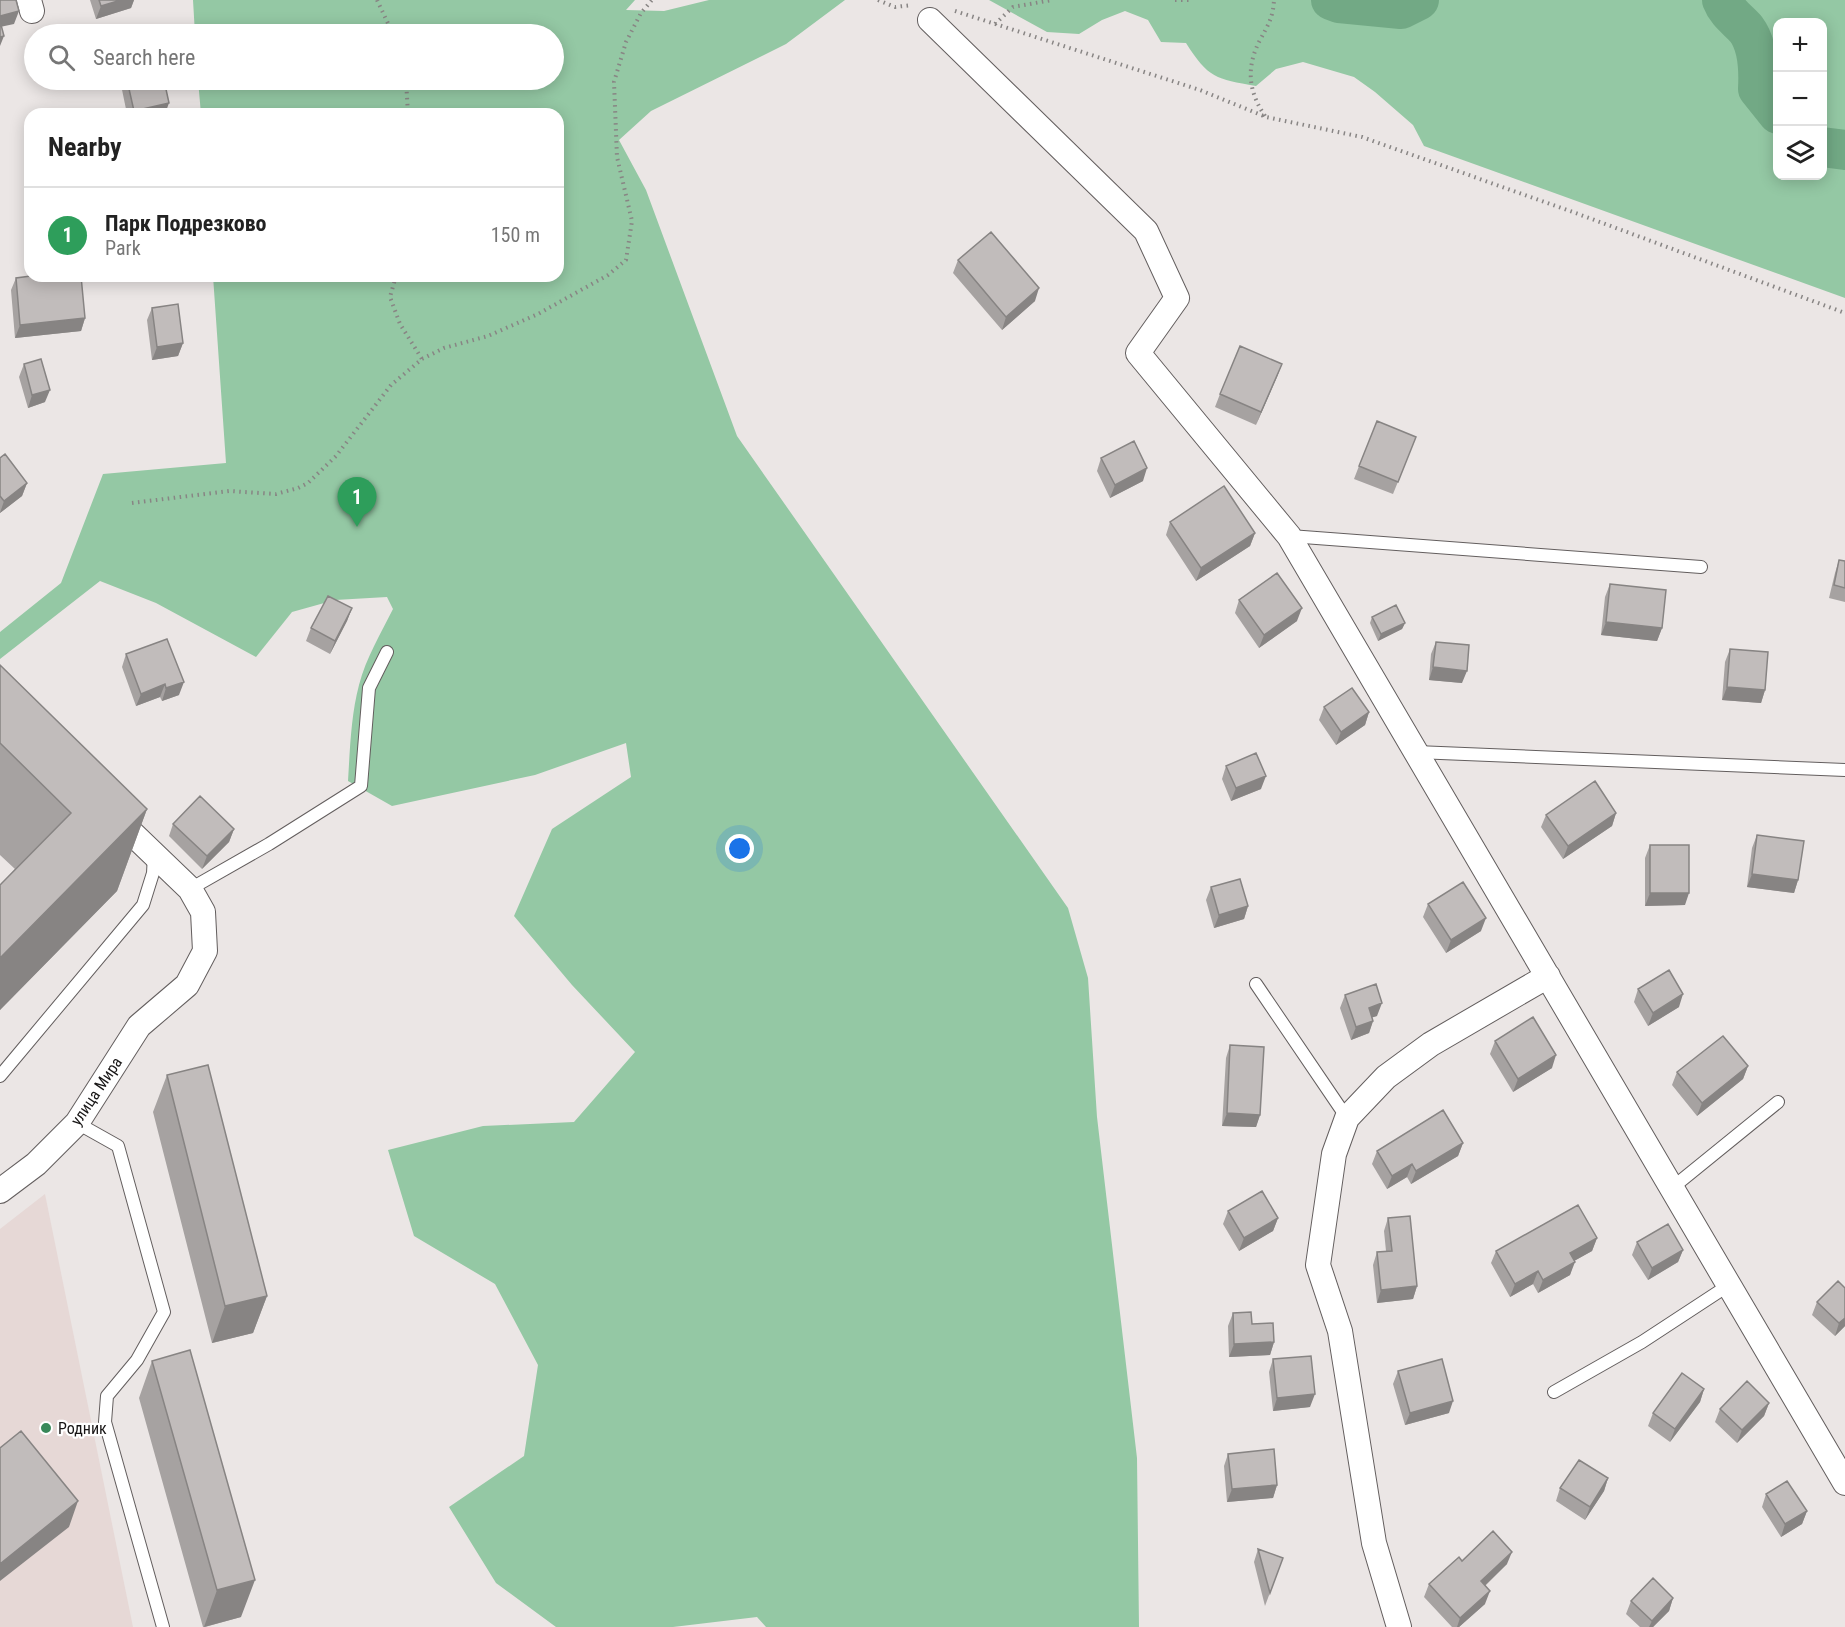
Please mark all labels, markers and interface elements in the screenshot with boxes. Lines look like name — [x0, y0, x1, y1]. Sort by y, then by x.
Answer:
map controls — [1773, 18, 1827, 180]
button: + — [1773, 18, 1827, 72]
search box — [24, 24, 564, 90]
icon: search — [45, 41, 78, 74]
text: Search here — [93, 45, 195, 70]
button: − — [1773, 72, 1827, 126]
button: layers — [1773, 126, 1827, 180]
text: Nearby — [48, 132, 122, 162]
text: Парк Подрезково — [105, 211, 267, 236]
text: 1 — [62, 223, 73, 247]
text: 150 m — [491, 223, 540, 247]
text: Park — [105, 236, 141, 260]
pin: 1 — [338, 478, 376, 527]
your location — [725, 834, 754, 863]
street label: улица Мира — [67, 1054, 126, 1129]
place label: Родник — [58, 1419, 107, 1438]
marker: Родник — [39, 1421, 53, 1435]

